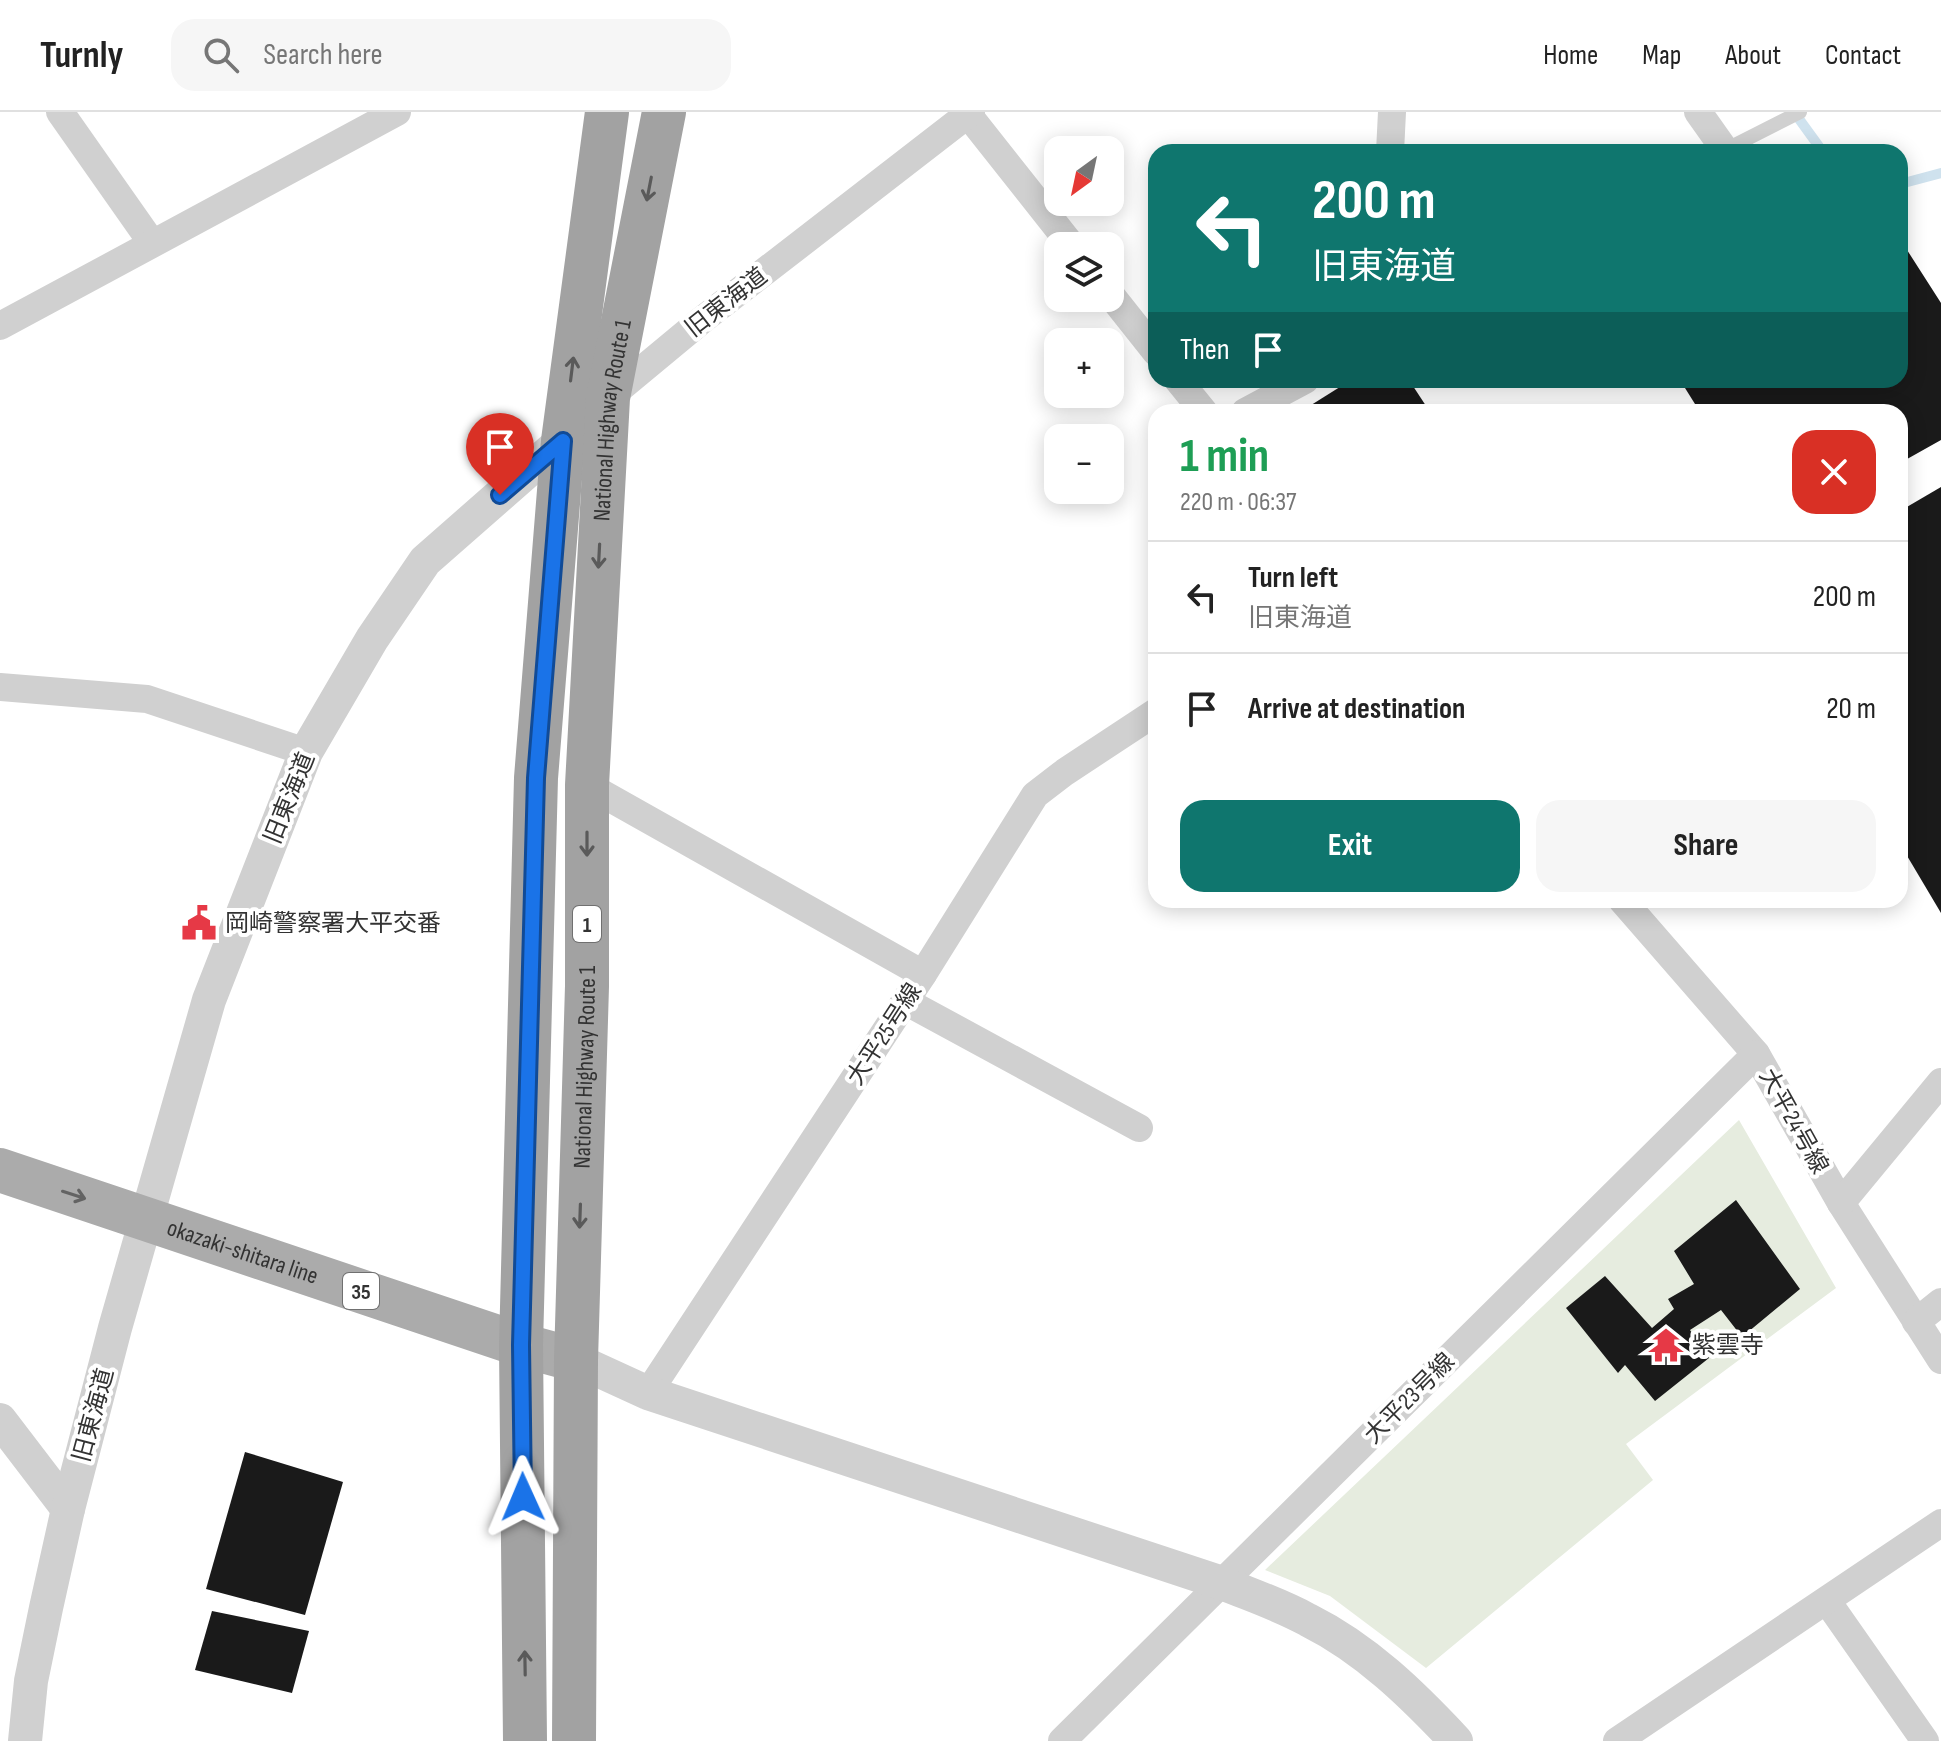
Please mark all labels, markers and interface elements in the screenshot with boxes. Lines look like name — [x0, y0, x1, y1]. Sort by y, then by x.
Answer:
search box — [171, 19, 731, 91]
text: Turnly — [40, 33, 123, 78]
icon: search — [199, 33, 243, 77]
text: Search here — [263, 37, 383, 73]
text: Home — [1543, 39, 1598, 72]
text: Map — [1642, 39, 1681, 72]
text: About — [1725, 39, 1781, 72]
text: Contact — [1825, 39, 1901, 72]
north arrow — [1044, 136, 1124, 216]
map controls — [1044, 136, 1124, 504]
text: 200 m — [1312, 168, 1436, 235]
one-way arrow — [641, 175, 656, 201]
icon: left — [1180, 176, 1284, 280]
button: layers — [1044, 232, 1124, 312]
text: 旧東海道 — [1312, 246, 1456, 289]
street label: 旧東海道 — [680, 261, 773, 343]
street label: National Highway Route 1 — [587, 317, 638, 522]
button: + — [1044, 328, 1124, 408]
icon: arrive — [1246, 328, 1290, 372]
text: Then — [1180, 332, 1230, 368]
one-way arrow — [565, 356, 580, 383]
pin — [466, 413, 534, 495]
button: − — [1044, 424, 1124, 504]
icon: arrive — [478, 425, 522, 469]
text: 1 min — [1180, 428, 1269, 485]
button: close — [1792, 430, 1876, 514]
text: 220 m · 06:37 — [1180, 487, 1297, 518]
one-way arrow — [592, 542, 607, 569]
text: Turn left — [1248, 560, 1338, 596]
icon: left — [1180, 575, 1224, 619]
text: 200 m — [1813, 579, 1876, 615]
text: 旧東海道 — [1248, 603, 1352, 634]
icon: arrive — [1180, 687, 1224, 731]
text: Arrive at destination — [1248, 691, 1465, 727]
text: 20 m — [1826, 691, 1876, 727]
street label: 旧東海道 — [258, 748, 321, 848]
button: Exit — [1180, 800, 1520, 892]
button: Share — [1536, 800, 1876, 892]
one-way arrow — [579, 830, 595, 857]
public building icon: 岡崎警察署大平交番 — [180, 904, 218, 942]
road number: 1 — [573, 906, 601, 942]
place label: 岡崎警察署大平交番 — [225, 909, 441, 938]
street label: National Highway Route 1 — [568, 965, 602, 1169]
street label: 大平25号線 — [841, 978, 928, 1091]
street label: 大平24号線 — [1753, 1064, 1834, 1179]
one-way arrow — [61, 1188, 86, 1203]
one-way arrow — [573, 1202, 588, 1229]
street label: okazaki-shitara line — [163, 1213, 322, 1291]
road number: 35 — [343, 1273, 379, 1309]
temple icon: 紫雲寺 — [1647, 1326, 1685, 1364]
place label: 紫雲寺 — [1692, 1331, 1764, 1360]
street label: 大平23号線 — [1358, 1347, 1461, 1450]
street label: 旧東海道 — [67, 1365, 120, 1465]
position arrow — [481, 1455, 565, 1539]
one-way arrow — [517, 1650, 532, 1677]

